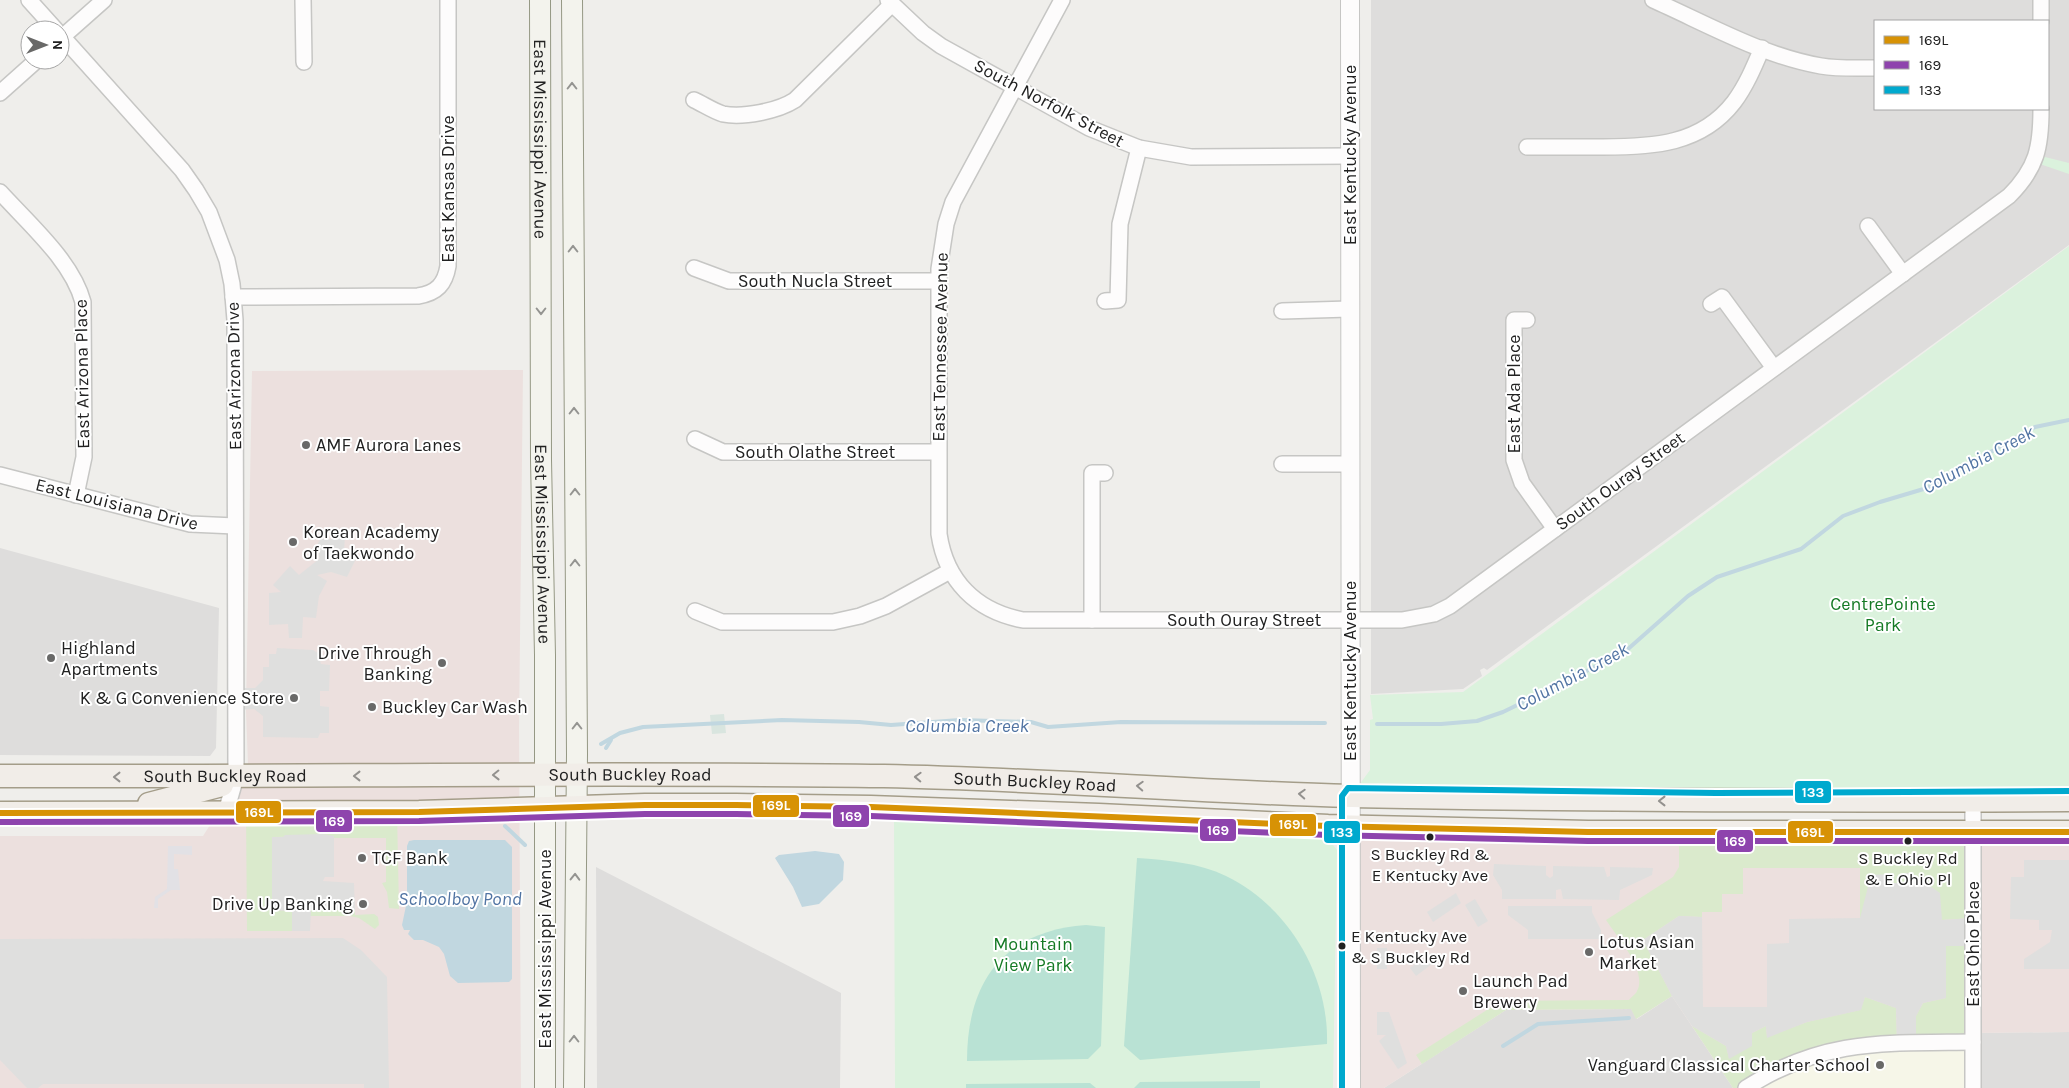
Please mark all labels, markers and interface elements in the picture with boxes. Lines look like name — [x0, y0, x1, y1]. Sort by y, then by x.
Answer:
north arrow — [20, 20, 70, 70]
legend — [1874, 20, 2049, 110]
text: 169L — [1919, 31, 1948, 49]
street label: East Mississippi Avenue — [529, 39, 552, 239]
text: N — [49, 40, 66, 50]
street label: South Norfolk Street — [970, 54, 1128, 152]
text: 169 — [1919, 56, 1941, 74]
street label: East Kentucky Avenue — [1339, 65, 1361, 245]
text: 133 — [1919, 81, 1942, 99]
one-way arrow — [567, 82, 577, 90]
street label: East Kansas Drive — [437, 115, 459, 263]
one-way arrow — [568, 244, 578, 252]
street label: East Tennessee Avenue — [927, 252, 953, 442]
street label: South Nucla Street — [738, 270, 893, 292]
street label: East Arizona Place — [70, 299, 94, 449]
street label: East Arizona Drive — [222, 302, 246, 450]
one-way arrow — [536, 308, 546, 315]
street label: East Ada Place — [1503, 334, 1525, 454]
one-way arrow — [569, 407, 579, 414]
water label: Columbia Creek — [1919, 421, 2039, 499]
street label: South Ouray Street — [1551, 427, 1689, 535]
place label: AMF Aurora Lanes — [316, 434, 461, 456]
marker: AMF Aurora Lanes — [300, 439, 312, 451]
street label: South Olathe Street — [735, 441, 896, 463]
street label: East Mississippi Avenue — [530, 444, 556, 644]
street label: East Louisiana Drive — [33, 473, 201, 535]
one-way arrow — [570, 488, 580, 496]
place label: Korean Academy of Taekwondo — [303, 521, 440, 564]
marker: Korean Academy of Taekwondo — [287, 536, 299, 548]
one-way arrow — [570, 559, 580, 566]
street label: East Kentucky Avenue — [1339, 581, 1361, 761]
park label: CentrePointe Park — [1830, 593, 1936, 636]
street label: South Ouray Street — [1167, 609, 1321, 631]
place label: Highland Apartments — [61, 637, 158, 680]
water label: Columbia Creek — [1513, 638, 1633, 716]
place label: Drive Through Banking — [318, 642, 432, 685]
marker: Highland Apartments — [45, 652, 57, 664]
marker: Drive Through Banking — [436, 657, 448, 669]
place label: K & G Convenience Store — [80, 687, 284, 709]
marker: K & G Convenience Store — [288, 692, 300, 704]
place label: Buckley Car Wash — [382, 696, 528, 718]
marker: Buckley Car Wash — [366, 701, 378, 713]
water label: Columbia Creek — [905, 715, 1029, 737]
one-way arrow — [571, 721, 582, 729]
street label: South Buckley Road — [548, 763, 712, 786]
street label: South Buckley Road — [143, 765, 307, 787]
street label: South Buckley Road — [953, 767, 1117, 797]
one-way arrow — [492, 769, 500, 780]
one-way arrow — [353, 771, 361, 781]
one-way arrow — [113, 772, 120, 782]
one-way arrow — [914, 772, 922, 783]
one-way arrow — [1135, 780, 1143, 791]
line badge: 133 — [1794, 780, 1832, 804]
text: 133 — [1802, 784, 1824, 801]
one-way arrow — [1298, 788, 1306, 799]
line badge: 169L — [752, 794, 800, 818]
one-way arrow — [1658, 796, 1666, 806]
text: 169L — [762, 797, 791, 814]
line badge: 169L — [235, 800, 282, 824]
text: 169L — [245, 804, 274, 821]
line badge: 169 — [832, 804, 870, 828]
text: 169 — [840, 808, 862, 825]
line badge: 169 — [315, 809, 353, 833]
text: 169 — [323, 813, 345, 830]
line badge: 169L — [1269, 813, 1317, 837]
text: 169L — [1279, 816, 1308, 833]
line badge: 169 — [1199, 818, 1237, 842]
line badge: 133 — [1323, 820, 1361, 844]
line badge: 169L — [1787, 820, 1834, 844]
text: 169 — [1207, 822, 1229, 839]
text: 133 — [1331, 824, 1353, 841]
text: 169L — [1796, 824, 1825, 841]
line badge: 169 — [1716, 829, 1754, 853]
marker: S Buckley Rd & E Kentucky Ave — [1425, 832, 1435, 842]
text: 169 — [1724, 833, 1746, 850]
marker: S Buckley Rd & E Ohio Pl — [1903, 836, 1913, 846]
place label: S Buckley Rd & E Kentucky Ave — [1370, 844, 1490, 885]
place label: TCF Bank — [372, 847, 448, 869]
place label: S Buckley Rd & E Ohio Pl — [1858, 848, 1958, 889]
street label: East Mississippi Avenue — [534, 849, 556, 1049]
marker: TCF Bank — [356, 852, 368, 864]
one-way arrow — [570, 873, 581, 881]
street label: East Ohio Place — [1962, 881, 1984, 1007]
water label: Schoolboy Pond — [398, 888, 522, 910]
place label: Drive Up Banking — [212, 893, 353, 915]
marker: Drive Up Banking — [357, 898, 369, 910]
place label: E Kentucky Ave & S Buckley Rd — [1351, 926, 1470, 967]
place label: Lotus Asian Market — [1599, 931, 1695, 974]
park label: Mountain View Park — [993, 933, 1073, 976]
marker: E Kentucky Ave & S Buckley Rd — [1337, 941, 1347, 951]
marker: Lotus Asian Market — [1583, 946, 1595, 958]
place label: Launch Pad Brewery — [1473, 970, 1568, 1013]
marker: Launch Pad Brewery — [1457, 985, 1469, 997]
one-way arrow — [569, 1035, 579, 1043]
place label: Vanguard Classical Charter School — [1588, 1054, 1870, 1076]
marker: Vanguard Classical Charter School — [1874, 1059, 1886, 1071]

